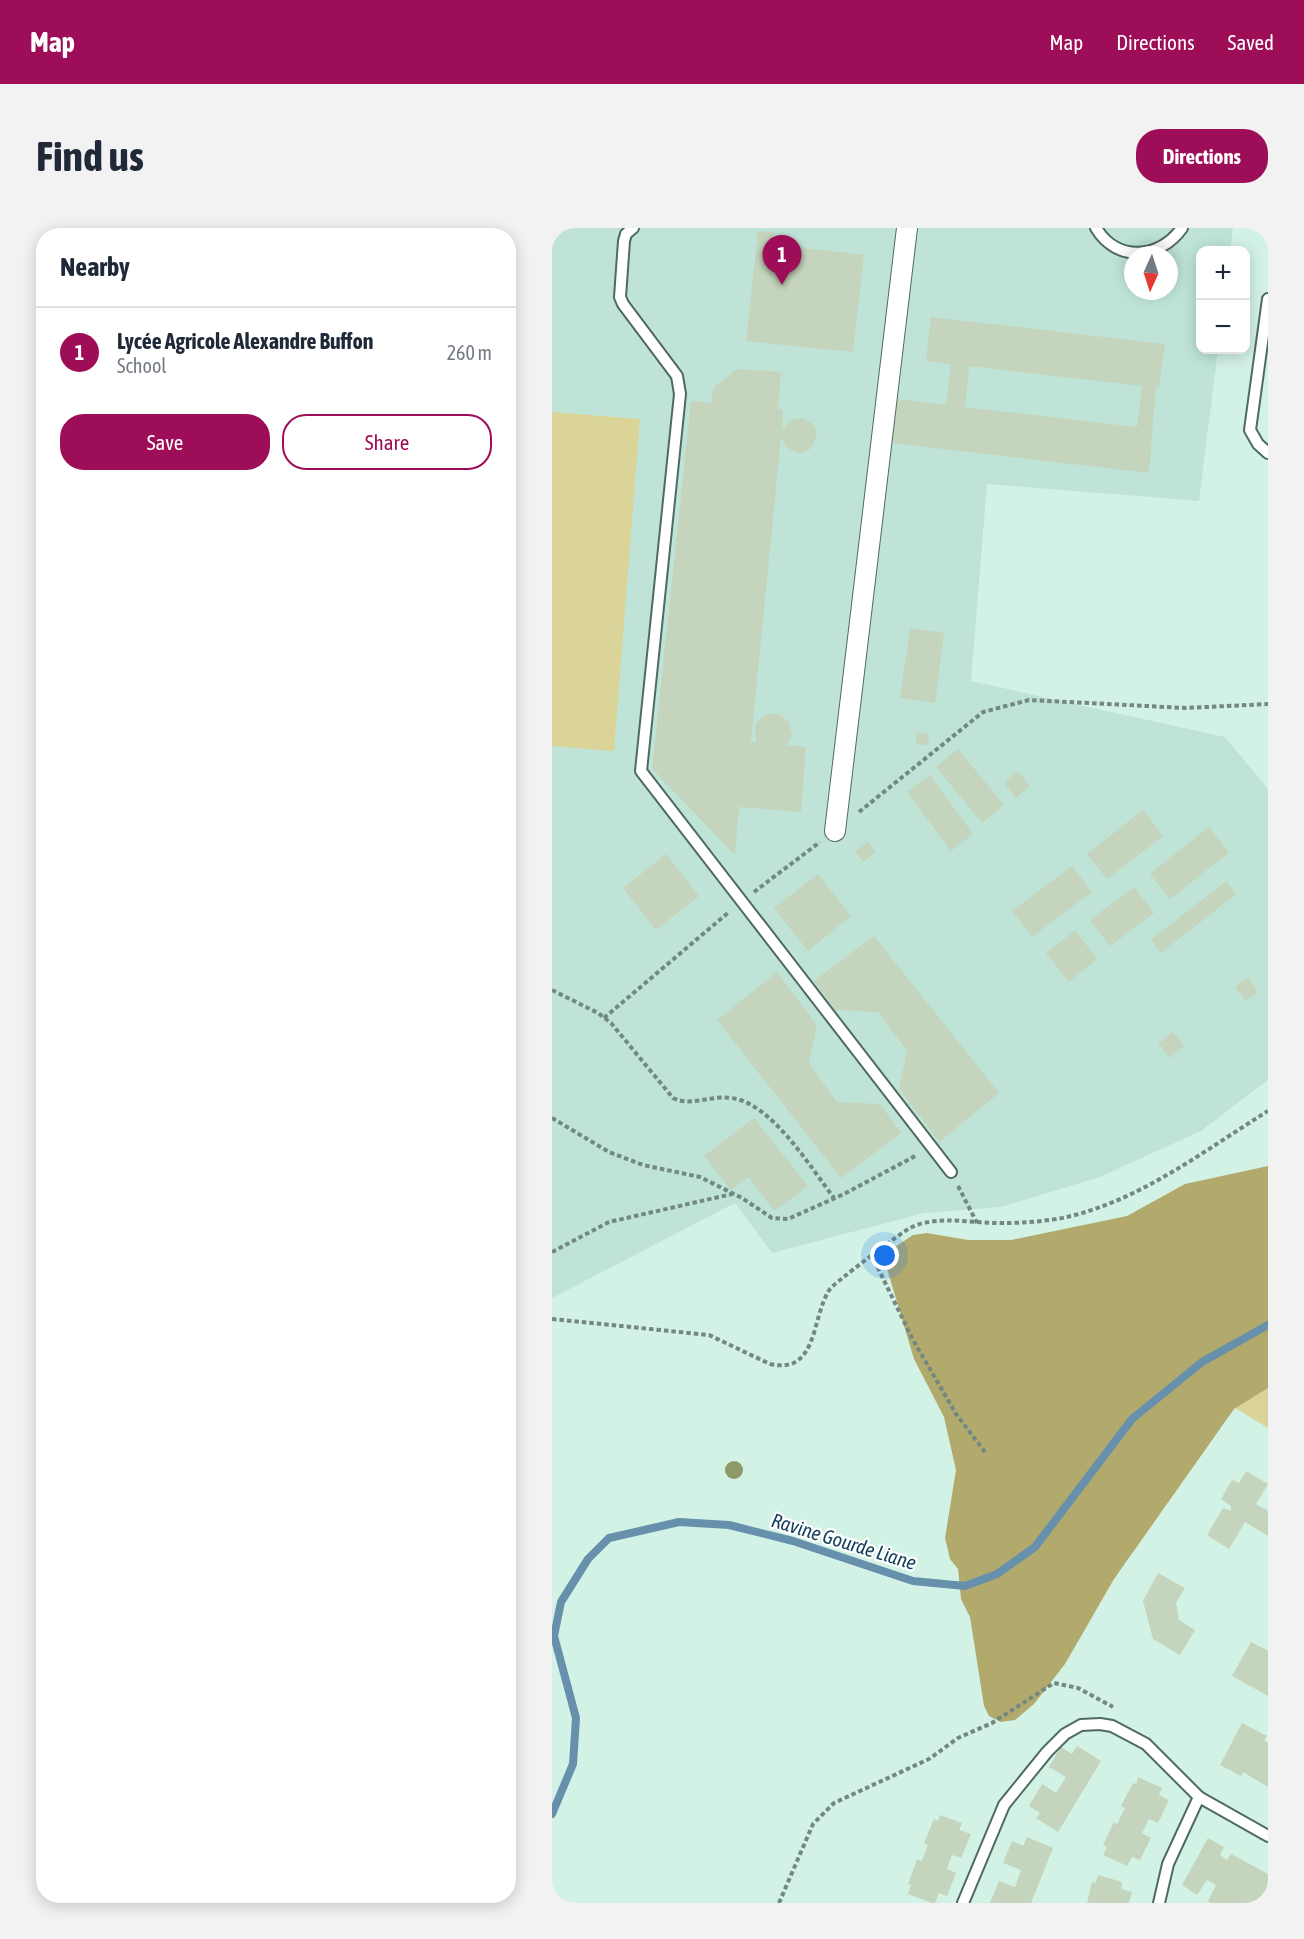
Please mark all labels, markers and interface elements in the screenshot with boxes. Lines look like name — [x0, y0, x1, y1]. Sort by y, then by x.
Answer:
text: Map — [30, 26, 75, 58]
text: Map — [1049, 30, 1083, 54]
text: Directions — [1116, 30, 1195, 54]
text: Saved — [1228, 30, 1274, 54]
button: Directions — [1136, 129, 1268, 183]
text: Find us — [36, 132, 144, 180]
pin: 1 — [762, 236, 802, 285]
north arrow — [1124, 246, 1178, 300]
map controls — [1196, 246, 1250, 354]
button: + — [1196, 246, 1250, 300]
text: Nearby — [60, 252, 130, 282]
button: − — [1196, 300, 1250, 354]
text: Lycée Agricole Alexandre Buffon — [117, 328, 373, 354]
text: 1 — [75, 341, 84, 364]
text: 260 m — [447, 341, 492, 364]
text: School — [117, 354, 167, 377]
button: Save — [60, 414, 270, 470]
button: Share — [282, 414, 492, 470]
your location — [870, 1241, 899, 1270]
water label: Ravine Gourde Liane — [769, 1508, 919, 1574]

